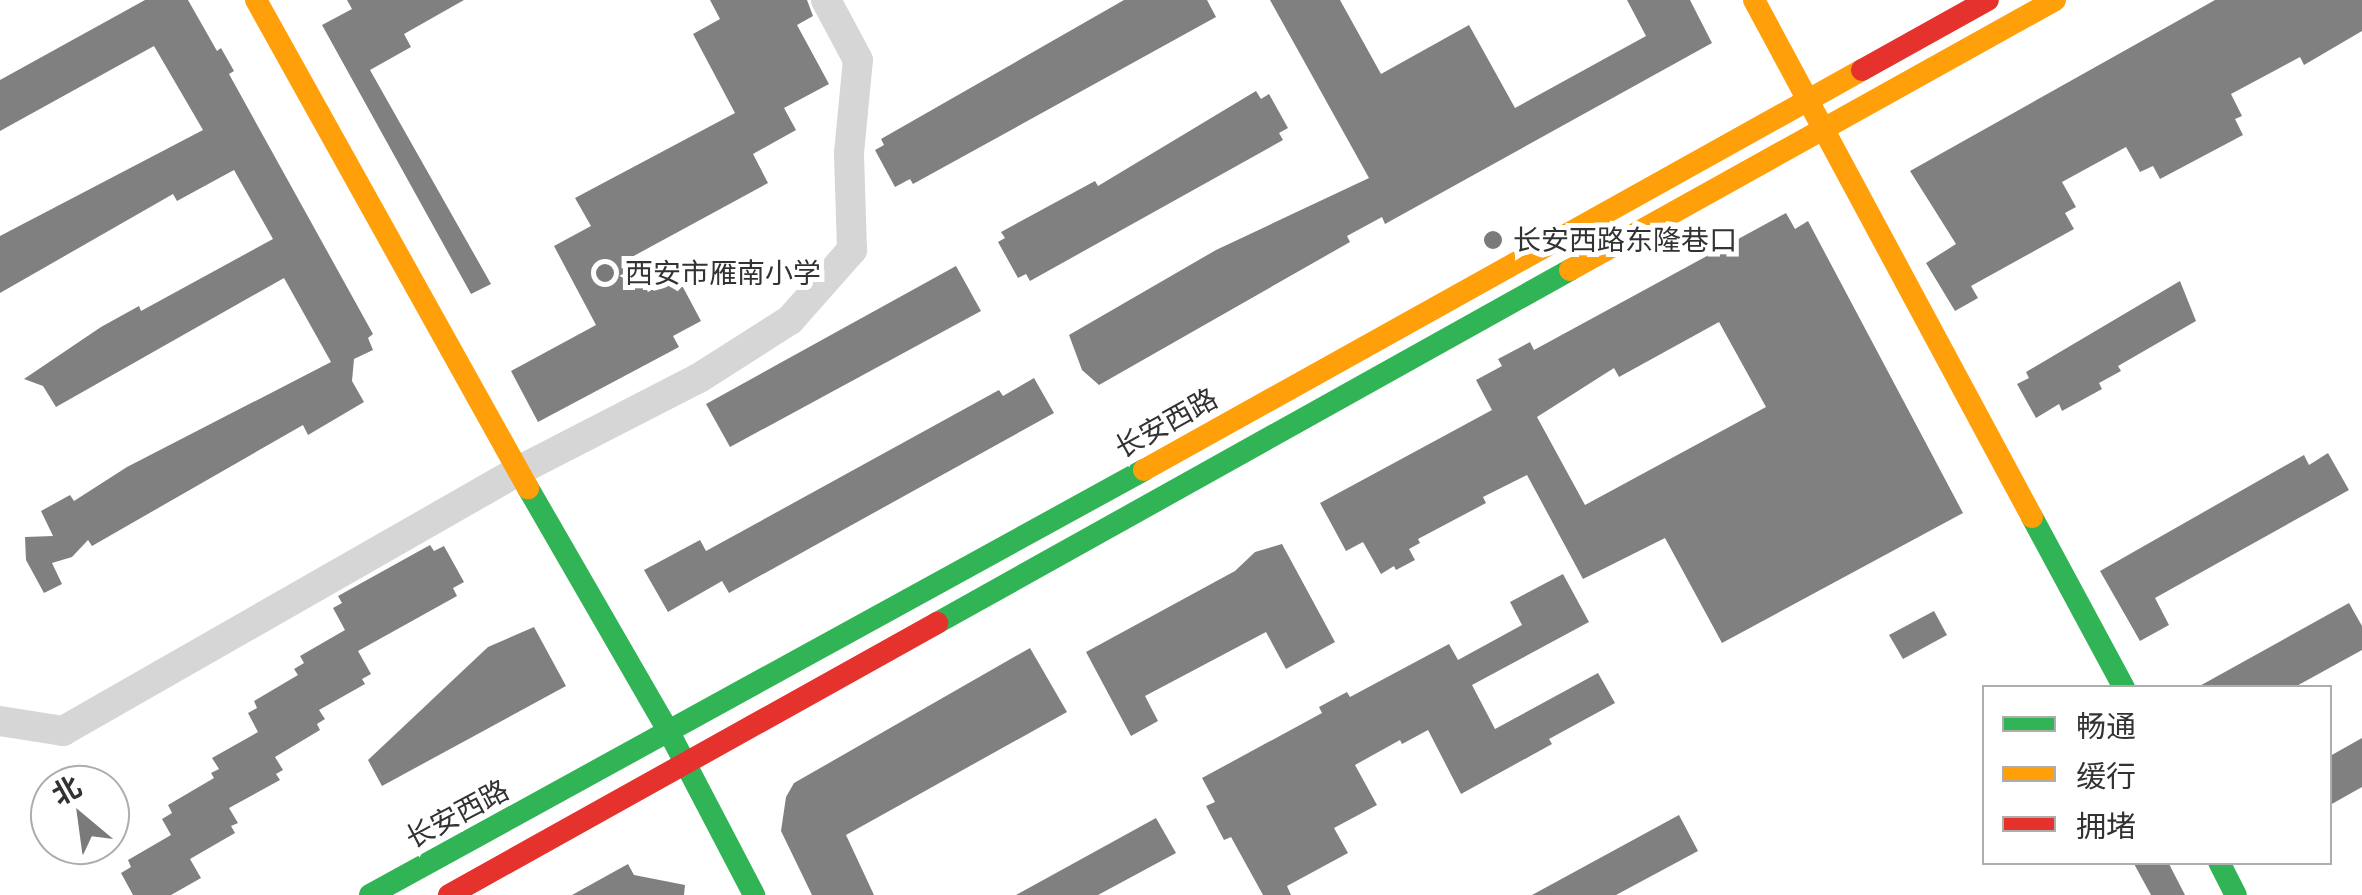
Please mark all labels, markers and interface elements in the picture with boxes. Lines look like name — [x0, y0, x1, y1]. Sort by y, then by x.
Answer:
place label: 长安西路东隆巷口 — [1513, 223, 1737, 257]
marker: 长安西路东隆巷口 — [1482, 229, 1504, 251]
place label: 西安市雁南小学 — [625, 256, 821, 290]
marker: 西安市雁南小学 — [594, 262, 616, 284]
street label: 长安西路 — [1109, 381, 1223, 465]
legend — [1982, 685, 2332, 865]
text: 畅通 — [2076, 706, 2136, 745]
text: 缓行 — [2076, 756, 2136, 795]
north arrow — [30, 765, 130, 865]
text: 北 — [45, 767, 87, 813]
street label: 长安西路 — [400, 773, 514, 855]
text: 拥堵 — [2076, 806, 2136, 845]

